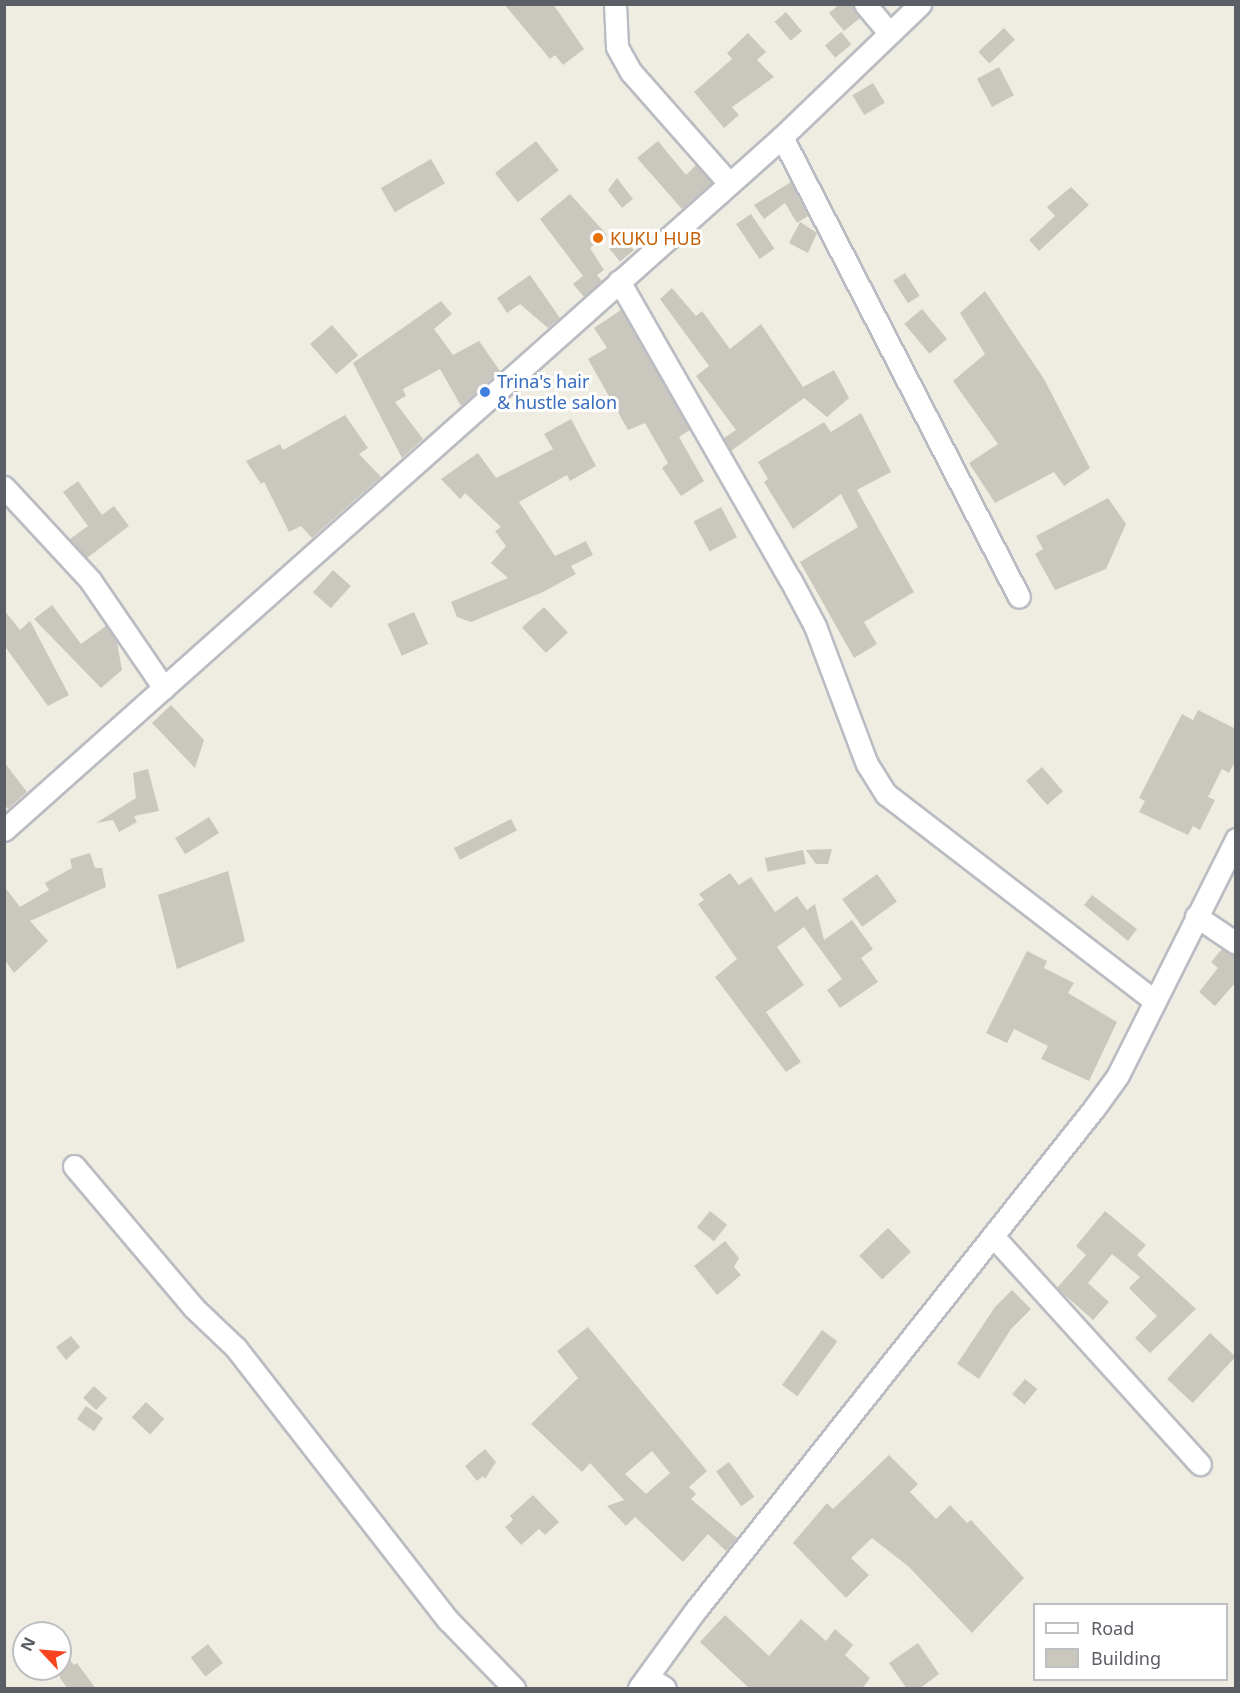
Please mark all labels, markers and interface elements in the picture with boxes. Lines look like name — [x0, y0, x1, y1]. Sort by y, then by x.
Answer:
place label: KUKU HUB — [610, 227, 701, 249]
marker: KUKU HUB — [591, 231, 605, 245]
place label: Trina's hair & hustle salon — [497, 371, 617, 413]
marker: Trina's hair & hustle salon — [478, 385, 492, 399]
legend — [1033, 1603, 1228, 1681]
text: Road — [1091, 1616, 1134, 1640]
north arrow — [12, 1621, 72, 1681]
text: N — [15, 1633, 40, 1655]
text: Building — [1091, 1646, 1161, 1670]

